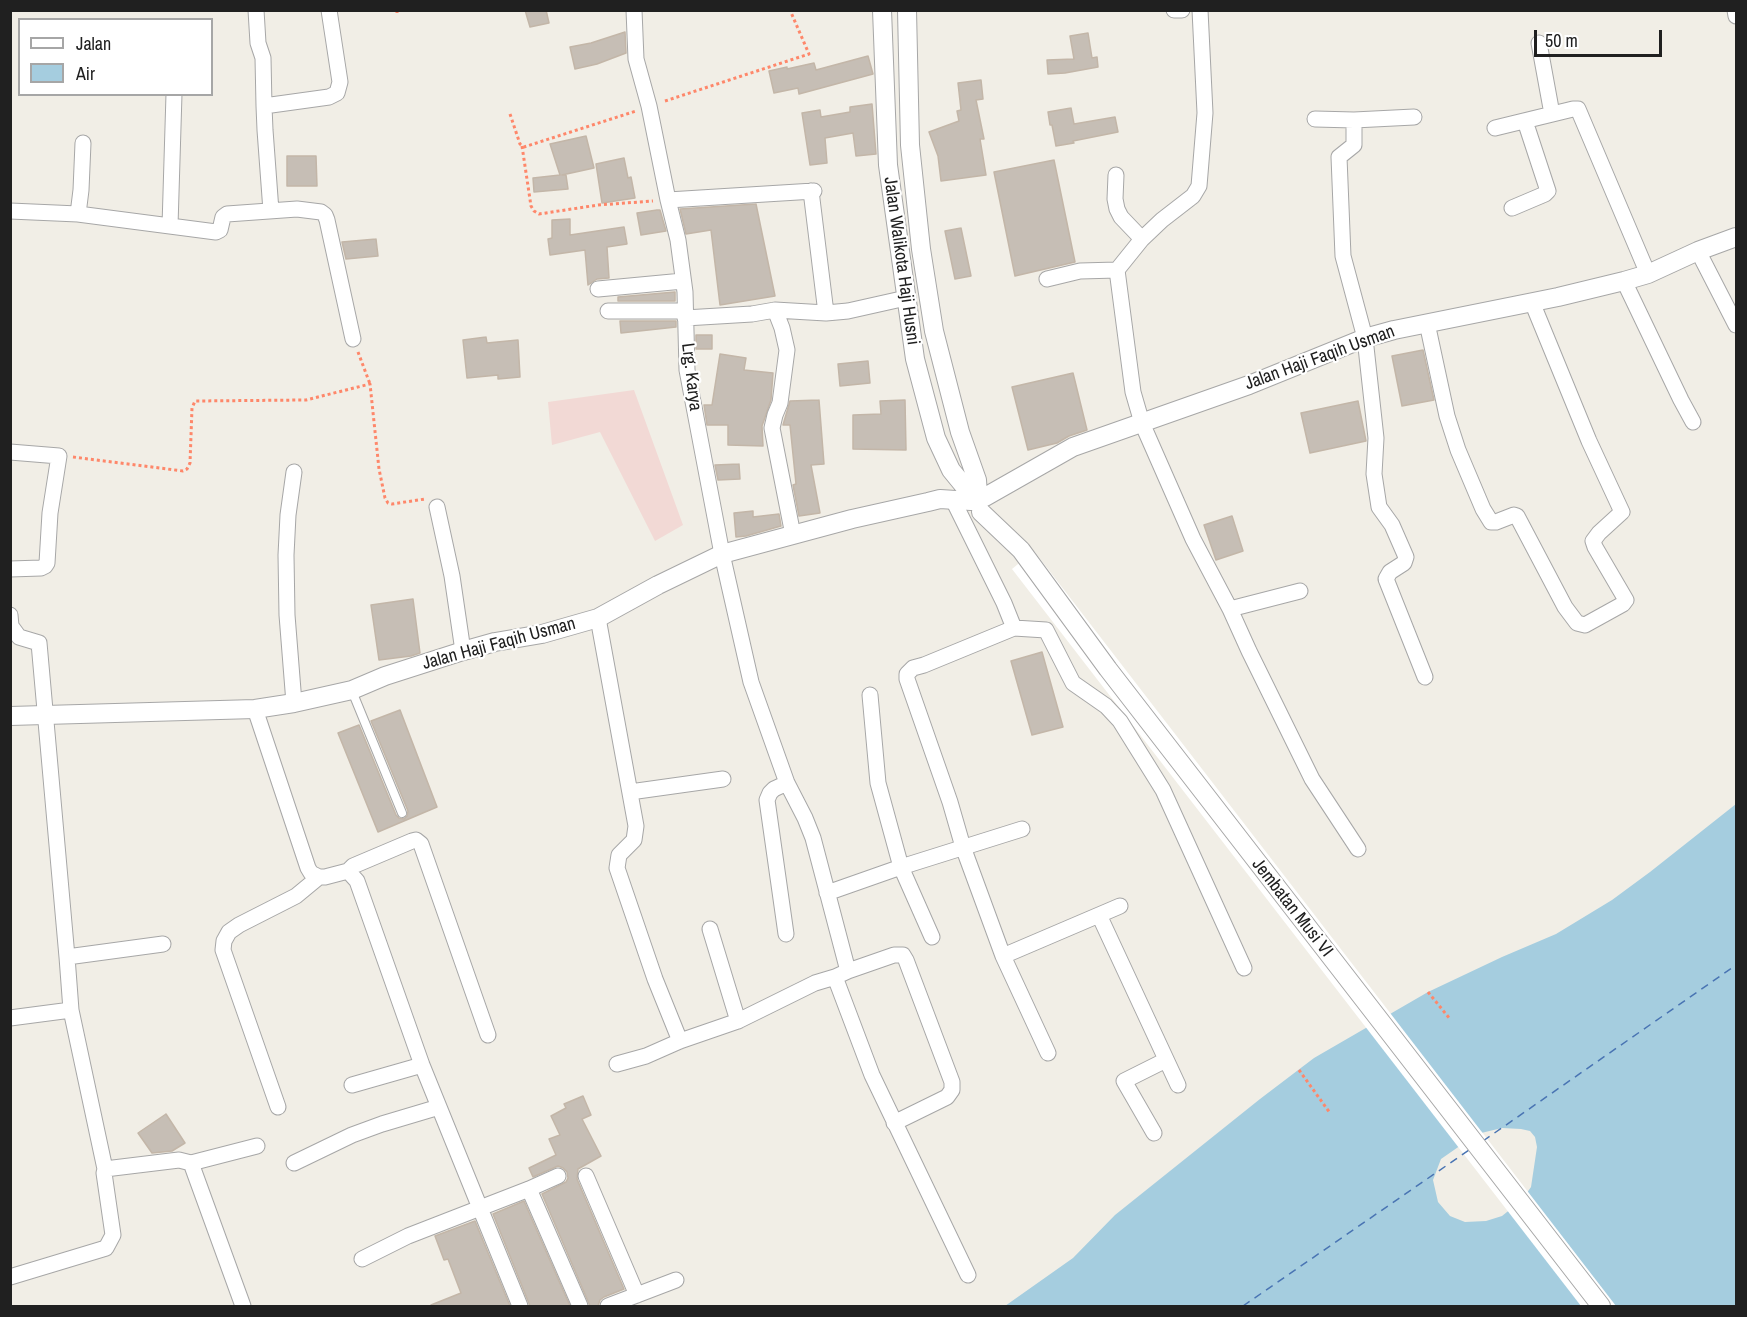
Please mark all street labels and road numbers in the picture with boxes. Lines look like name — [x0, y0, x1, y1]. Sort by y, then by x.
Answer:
street label: Jalan Walikota Haji Husni — [879, 176, 923, 346]
street label: Jalan Haji Faqih Usman — [1242, 321, 1398, 395]
street label: Lrg. Karya — [676, 342, 706, 412]
street label: Jalan Haji Faqih Usman — [420, 613, 578, 675]
street label: Jembatan Musi VI — [1247, 854, 1337, 962]

